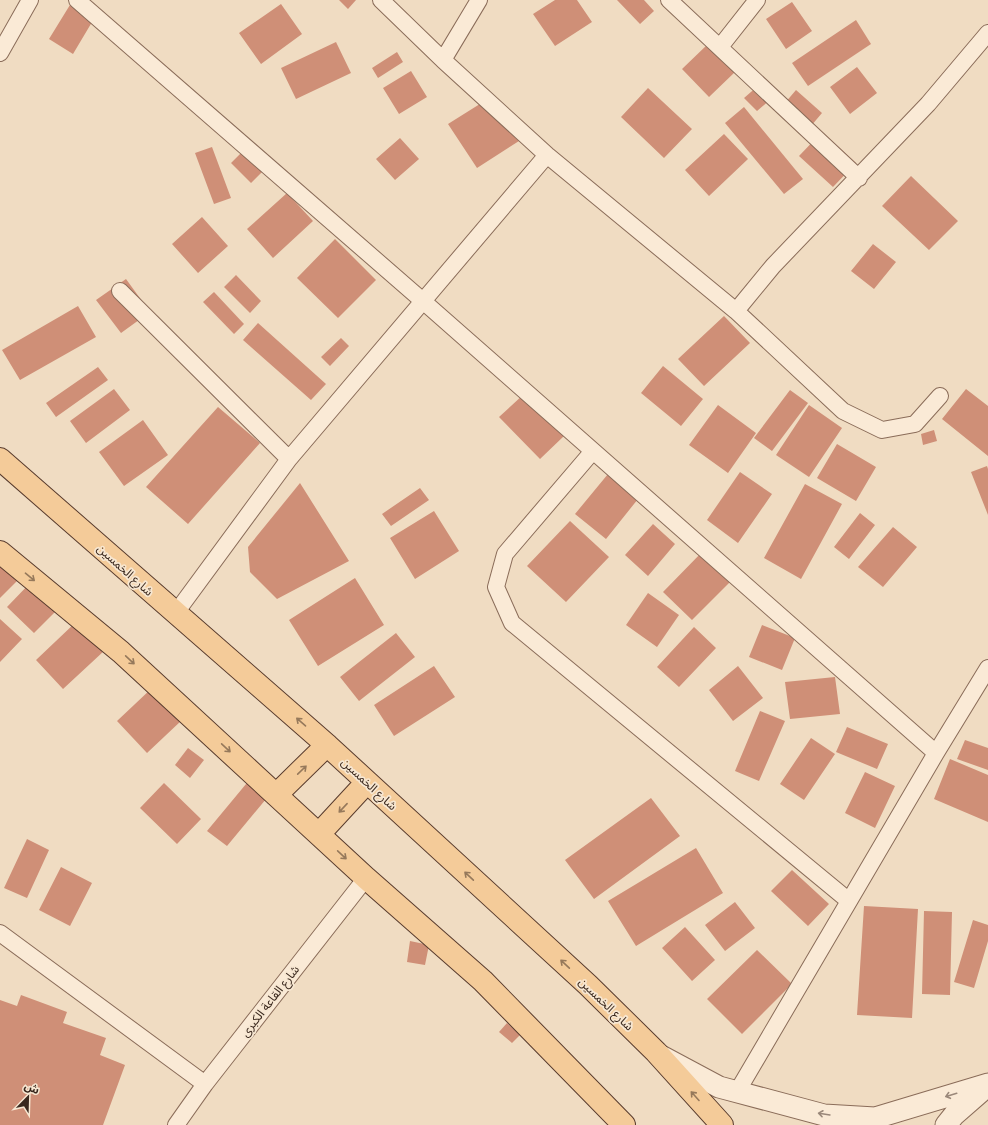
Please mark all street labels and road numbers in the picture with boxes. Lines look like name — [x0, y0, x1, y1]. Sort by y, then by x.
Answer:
street label: شارع الخمسين — [93, 541, 156, 600]
street label: شارع الخمسين — [337, 755, 400, 815]
street label: شارع القاعة الكبرى — [238, 963, 304, 1041]
street label: شارع الخمسين — [574, 975, 636, 1035]

